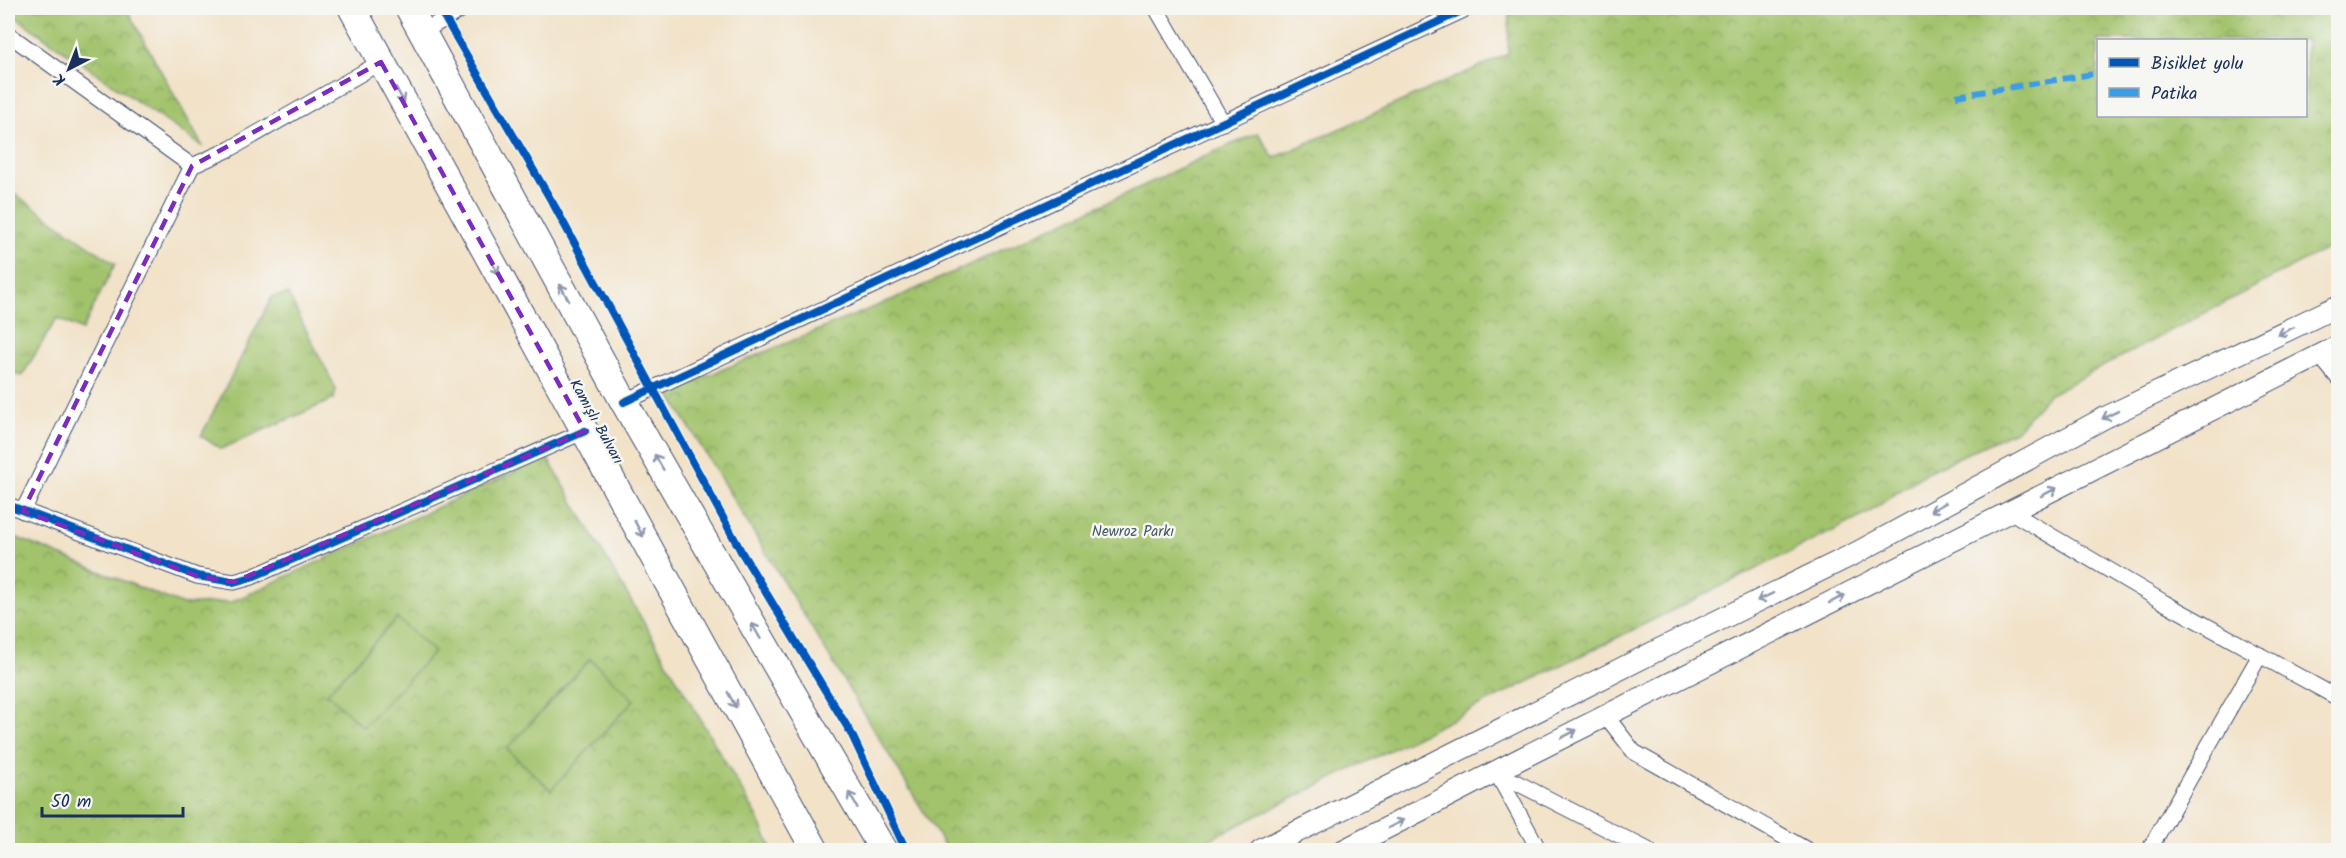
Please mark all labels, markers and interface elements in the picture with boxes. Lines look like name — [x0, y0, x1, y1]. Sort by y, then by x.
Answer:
north arrow — [39, 39, 99, 99]
legend — [2097, 39, 2307, 117]
text: Bisiklet yolu — [2151, 50, 2244, 79]
text: K — [48, 66, 72, 92]
text: Patika — [2151, 80, 2197, 109]
one-way arrow — [395, 86, 406, 104]
one-way arrow — [488, 257, 500, 274]
one-way arrow — [558, 283, 569, 301]
one-way arrow — [2277, 326, 2295, 338]
street label: Kamışlı Bulvarı — [563, 375, 629, 469]
one-way arrow — [2101, 410, 2119, 421]
one-way arrow — [653, 454, 665, 471]
one-way arrow — [2039, 486, 2057, 498]
one-way arrow — [1929, 502, 1947, 513]
one-way arrow — [633, 520, 645, 537]
park label: Newroz Parkı — [1092, 520, 1174, 544]
one-way arrow — [1756, 592, 1774, 604]
one-way arrow — [1828, 593, 1846, 604]
one-way arrow — [750, 623, 762, 640]
one-way arrow — [726, 691, 738, 708]
one-way arrow — [1560, 728, 1578, 739]
scale bar — [42, 780, 183, 818]
text: 50 m — [51, 788, 91, 817]
one-way arrow — [847, 792, 859, 809]
one-way arrow — [1387, 818, 1404, 830]

